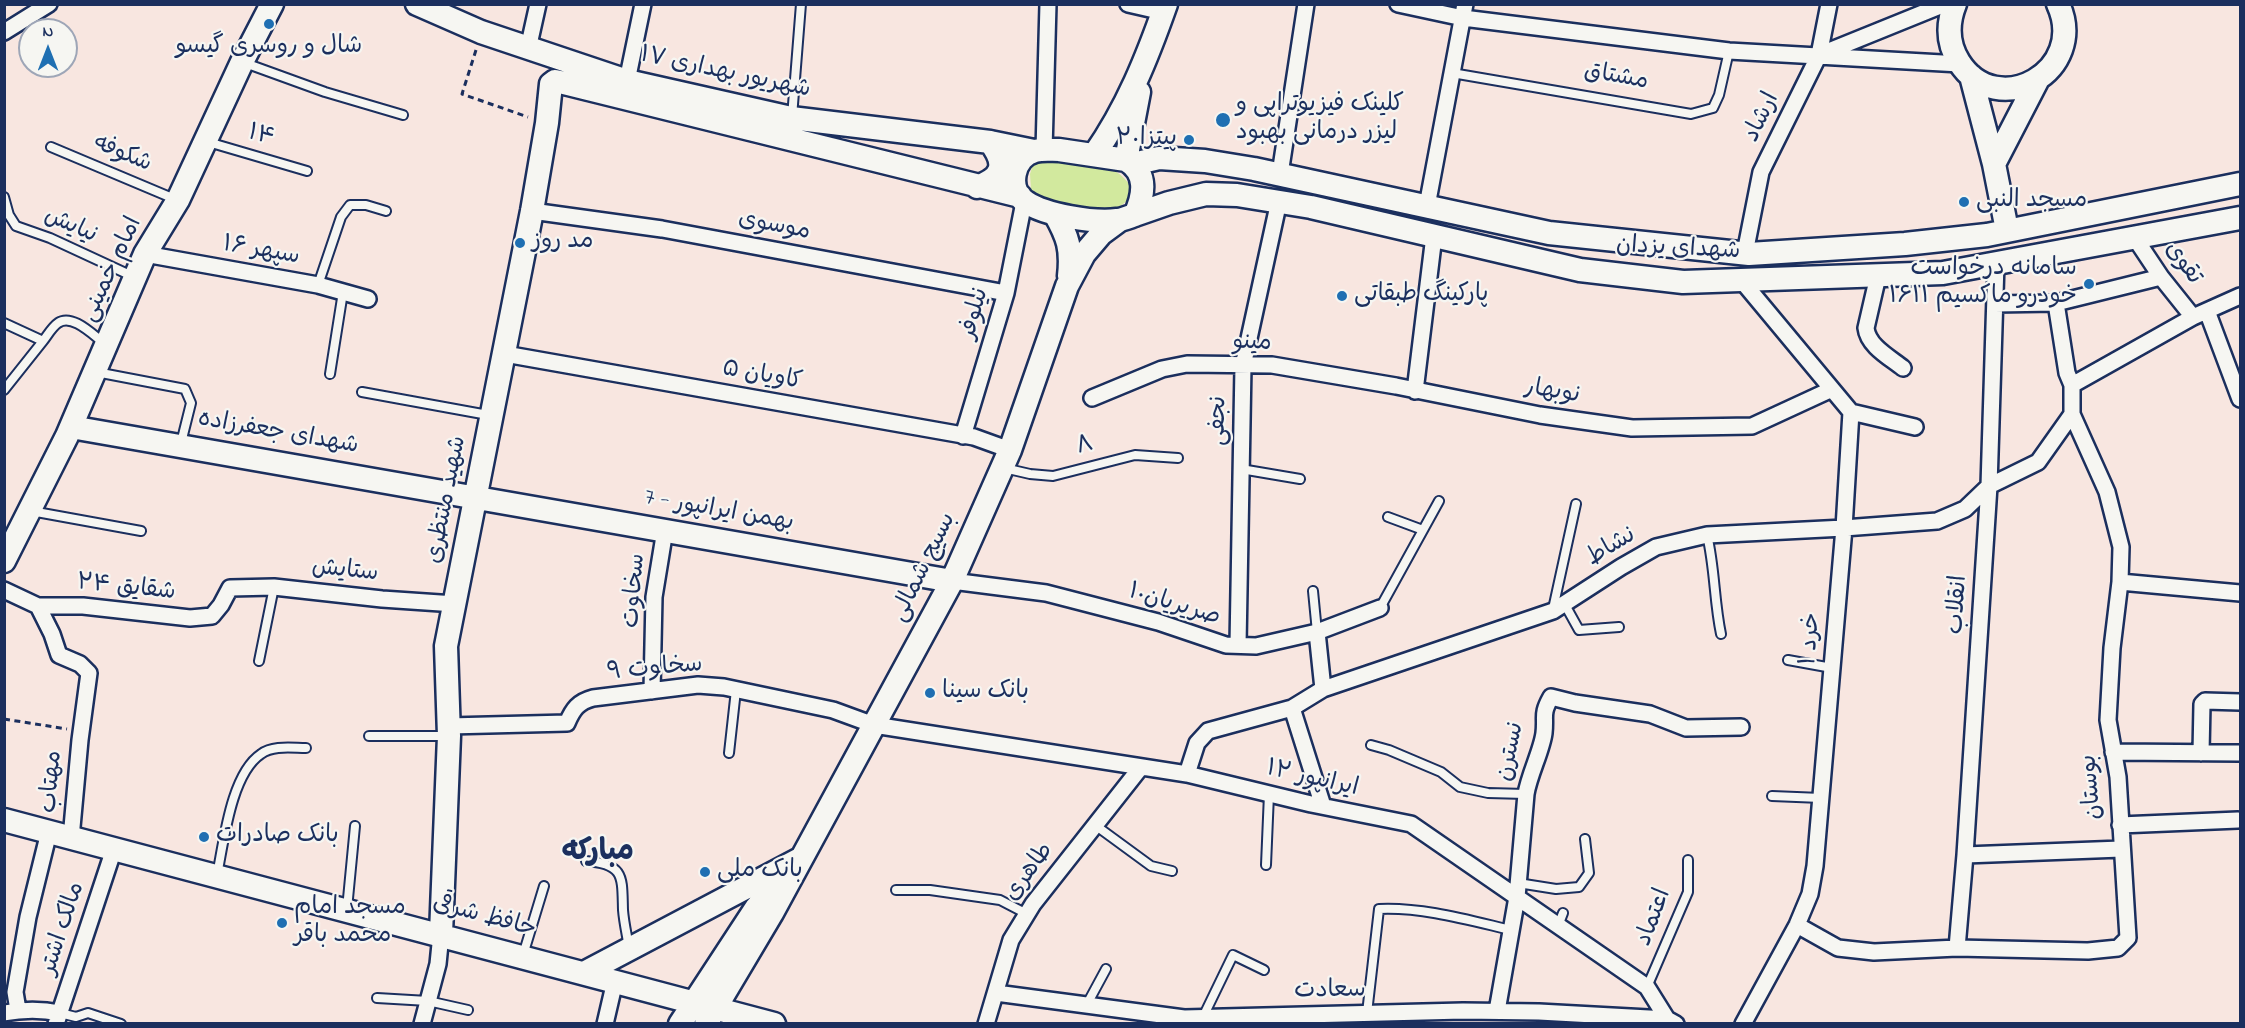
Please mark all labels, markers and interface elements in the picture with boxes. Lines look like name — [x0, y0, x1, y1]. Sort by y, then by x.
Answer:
marker: شال و روسری گیسو — [262, 17, 276, 31]
north arrow — [18, 18, 78, 78]
text: N — [43, 20, 53, 44]
place label: شال و روسری گیسو — [176, 34, 362, 62]
street label: ۱۷ شهریور بهداری — [637, 42, 813, 106]
street label: مشتاق — [1581, 58, 1651, 98]
street label: ارشاد — [1739, 88, 1787, 148]
place label: کلینک فیزیوتراپی و لیزر درمانی بهبود — [1236, 92, 1404, 148]
marker: کلینک فیزیوتراپی و لیزر درمانی بهبود — [1214, 111, 1232, 129]
street label: ۱۴ — [244, 119, 278, 155]
place label: پیتزا۲۰ — [1116, 126, 1177, 154]
street label: شکوفه — [88, 130, 156, 180]
marker: پیتزا۲۰ — [1182, 133, 1196, 147]
place label: مسجد النبی — [1976, 188, 2087, 216]
marker: مسجد النبی — [1957, 195, 1971, 209]
street label: نیایش — [39, 203, 101, 251]
street label: موسوی — [735, 206, 813, 248]
street label: امام خمینی — [76, 213, 150, 327]
place label: مد روز — [532, 229, 594, 257]
street label: سپهر ۱۶ — [220, 231, 302, 273]
street label: شهدای یزدان — [1615, 232, 1741, 268]
marker: مد روز — [513, 236, 527, 250]
street label: تقوی — [2157, 237, 2207, 291]
place label: سامانه درخواست خودرو ماکسیم ۱۶۱۱ — [1889, 256, 2077, 312]
marker: سامانه درخواست خودرو ماکسیم ۱۶۱۱ — [2082, 277, 2096, 291]
place label: پارکینگ طبقاتی — [1354, 282, 1488, 310]
street label: نیلوفر — [955, 285, 997, 343]
marker: پارکینگ طبقاتی — [1335, 289, 1349, 303]
street label: مینو — [1232, 329, 1272, 359]
street label: کاویان ۵ — [720, 356, 804, 398]
street label: نوبهار — [1522, 374, 1582, 412]
street label: نجفی — [1205, 396, 1235, 446]
street label: شهدای جعفرزاده — [195, 406, 361, 462]
street label: ۸ — [1073, 431, 1097, 463]
street label: شهید منتظری — [422, 434, 474, 566]
street label: بهمن ایرانپور - 7 — [642, 485, 796, 539]
street label: بسیج شمالی — [886, 509, 964, 627]
street label: نشاط — [1582, 522, 1642, 574]
street label: سخاوت — [618, 552, 654, 630]
street label: ستایش — [310, 554, 380, 590]
street label: شقایق ۲۴ — [75, 569, 177, 609]
street label: انقلاب — [1943, 574, 1975, 636]
street label: صریریان۱۰ — [1124, 578, 1224, 634]
street label: خرد ۱ — [1795, 611, 1829, 667]
street label: سخاوت ۹ — [606, 651, 704, 689]
place label: بانک سینا — [942, 679, 1029, 707]
marker: بانک سینا — [923, 686, 937, 700]
street label: نسترن — [1492, 720, 1532, 784]
street label: مهتاب — [36, 749, 70, 815]
street label: بوستان — [2076, 753, 2110, 821]
street label: ایرانپور ۱۲ — [1263, 755, 1361, 805]
place label: بانک صادرات — [216, 823, 339, 851]
marker: بانک صادرات — [197, 830, 211, 844]
district label: مبارکه — [562, 836, 634, 872]
street label: طاهری — [999, 838, 1061, 908]
place label: بانک ملی — [717, 858, 803, 886]
marker: بانک ملی — [698, 865, 712, 879]
street label: مالک اشتر — [35, 879, 93, 979]
street label: اعتماد — [1631, 885, 1679, 951]
street label: حافظ شرقی — [429, 890, 539, 946]
place label: مسجد امام محمد باقر — [294, 895, 406, 951]
marker: مسجد امام محمد باقر — [275, 916, 289, 930]
street label: سعادت — [1294, 977, 1366, 1007]

